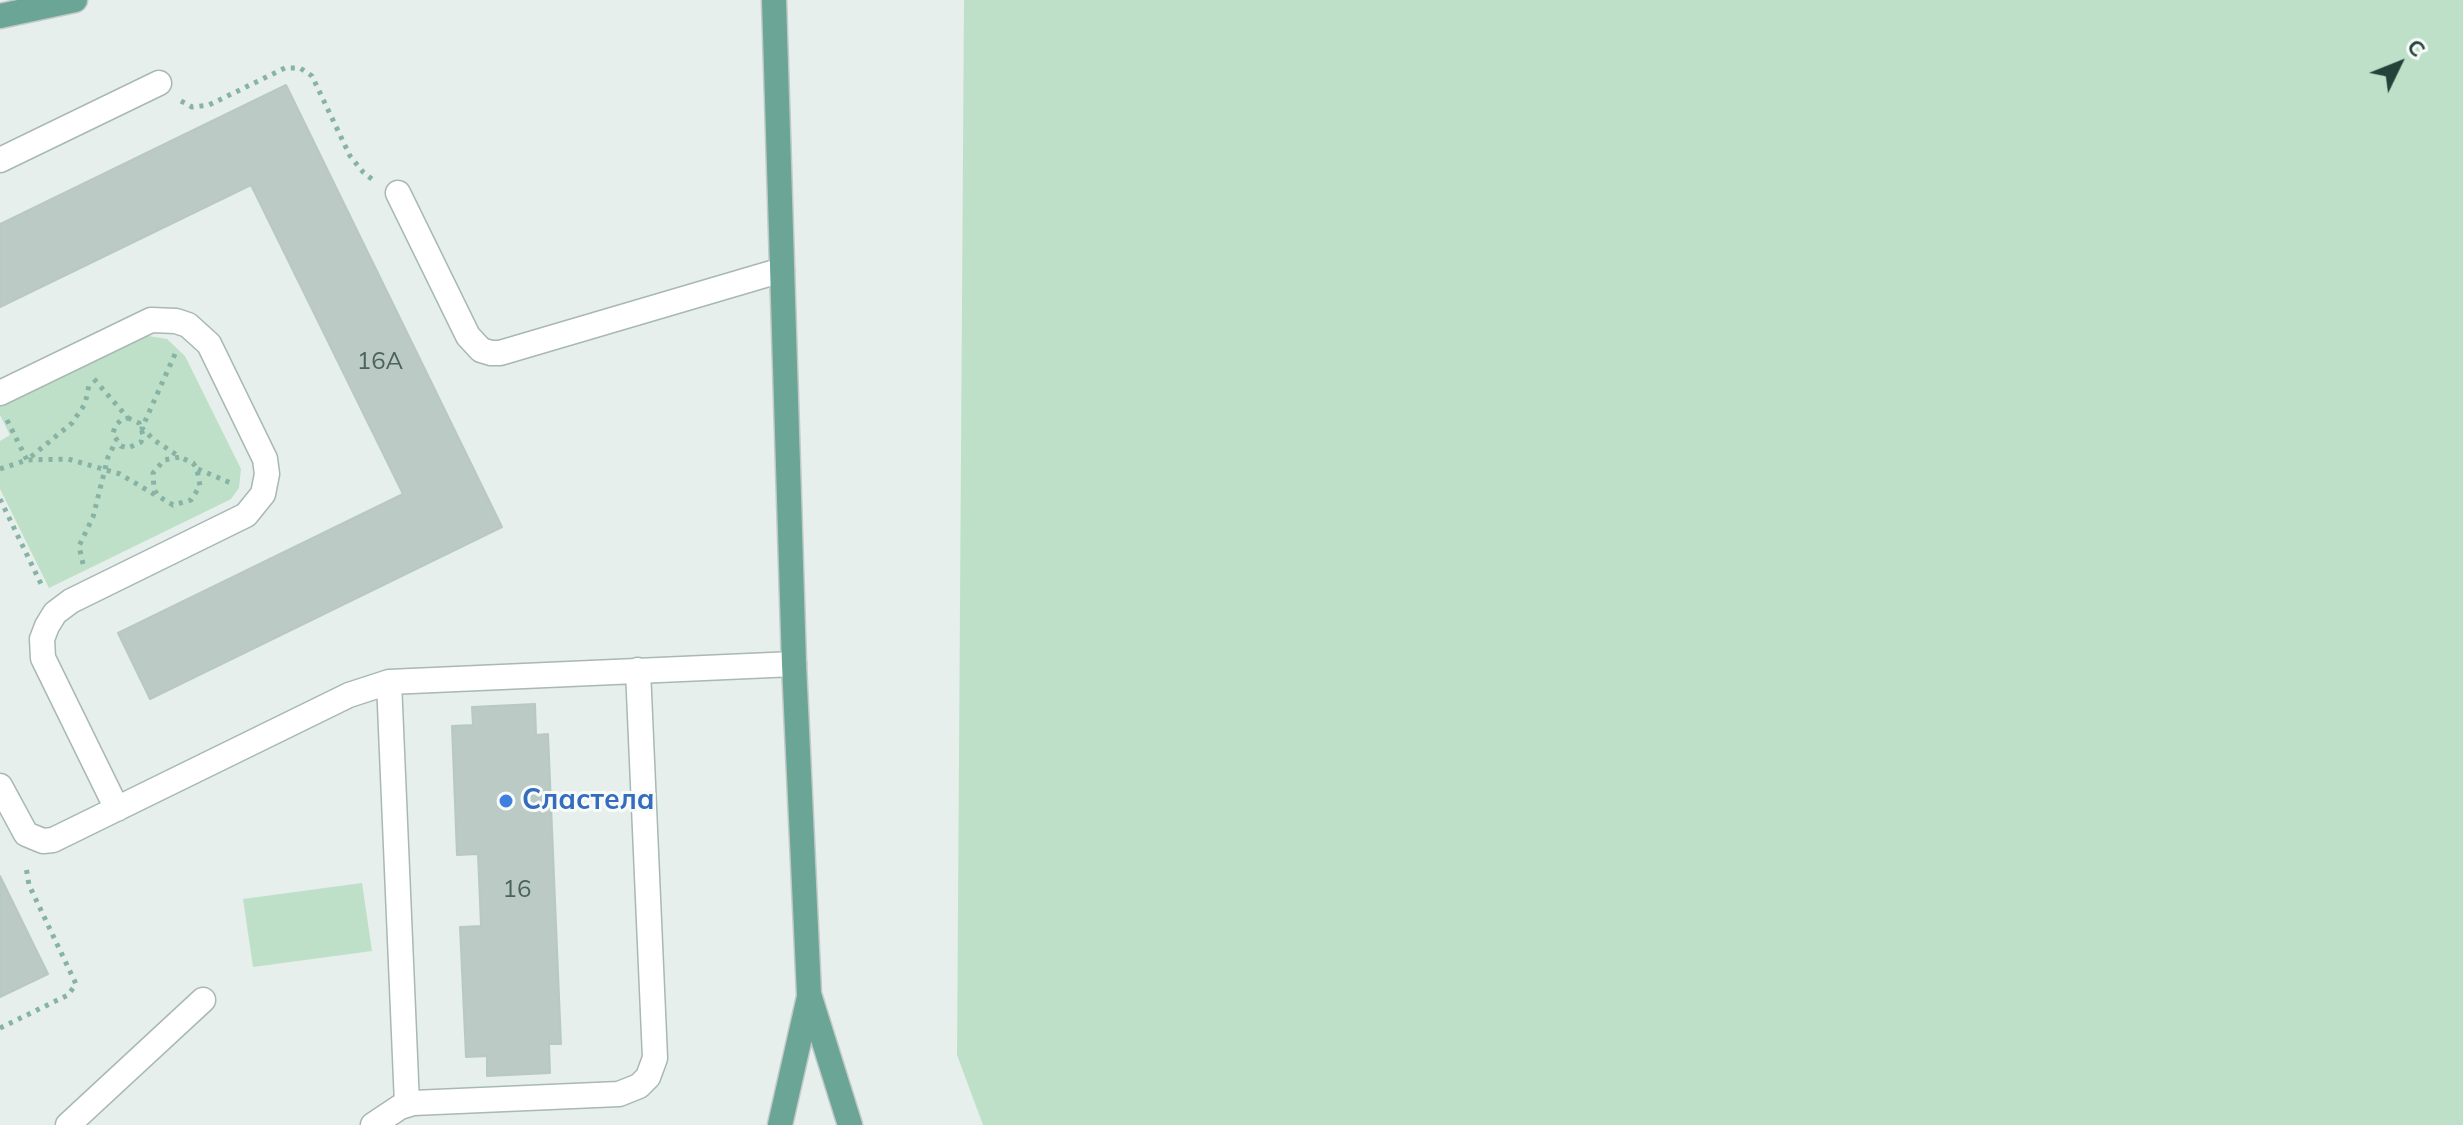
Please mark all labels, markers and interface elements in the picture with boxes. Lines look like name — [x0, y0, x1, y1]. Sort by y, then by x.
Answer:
north arrow — [2359, 24, 2439, 104]
text: С — [2401, 33, 2432, 63]
house number: 16А — [357, 348, 403, 376]
place label: Сластела — [522, 784, 654, 818]
marker: Сластела — [497, 792, 515, 810]
house number: 16 — [503, 876, 531, 904]

